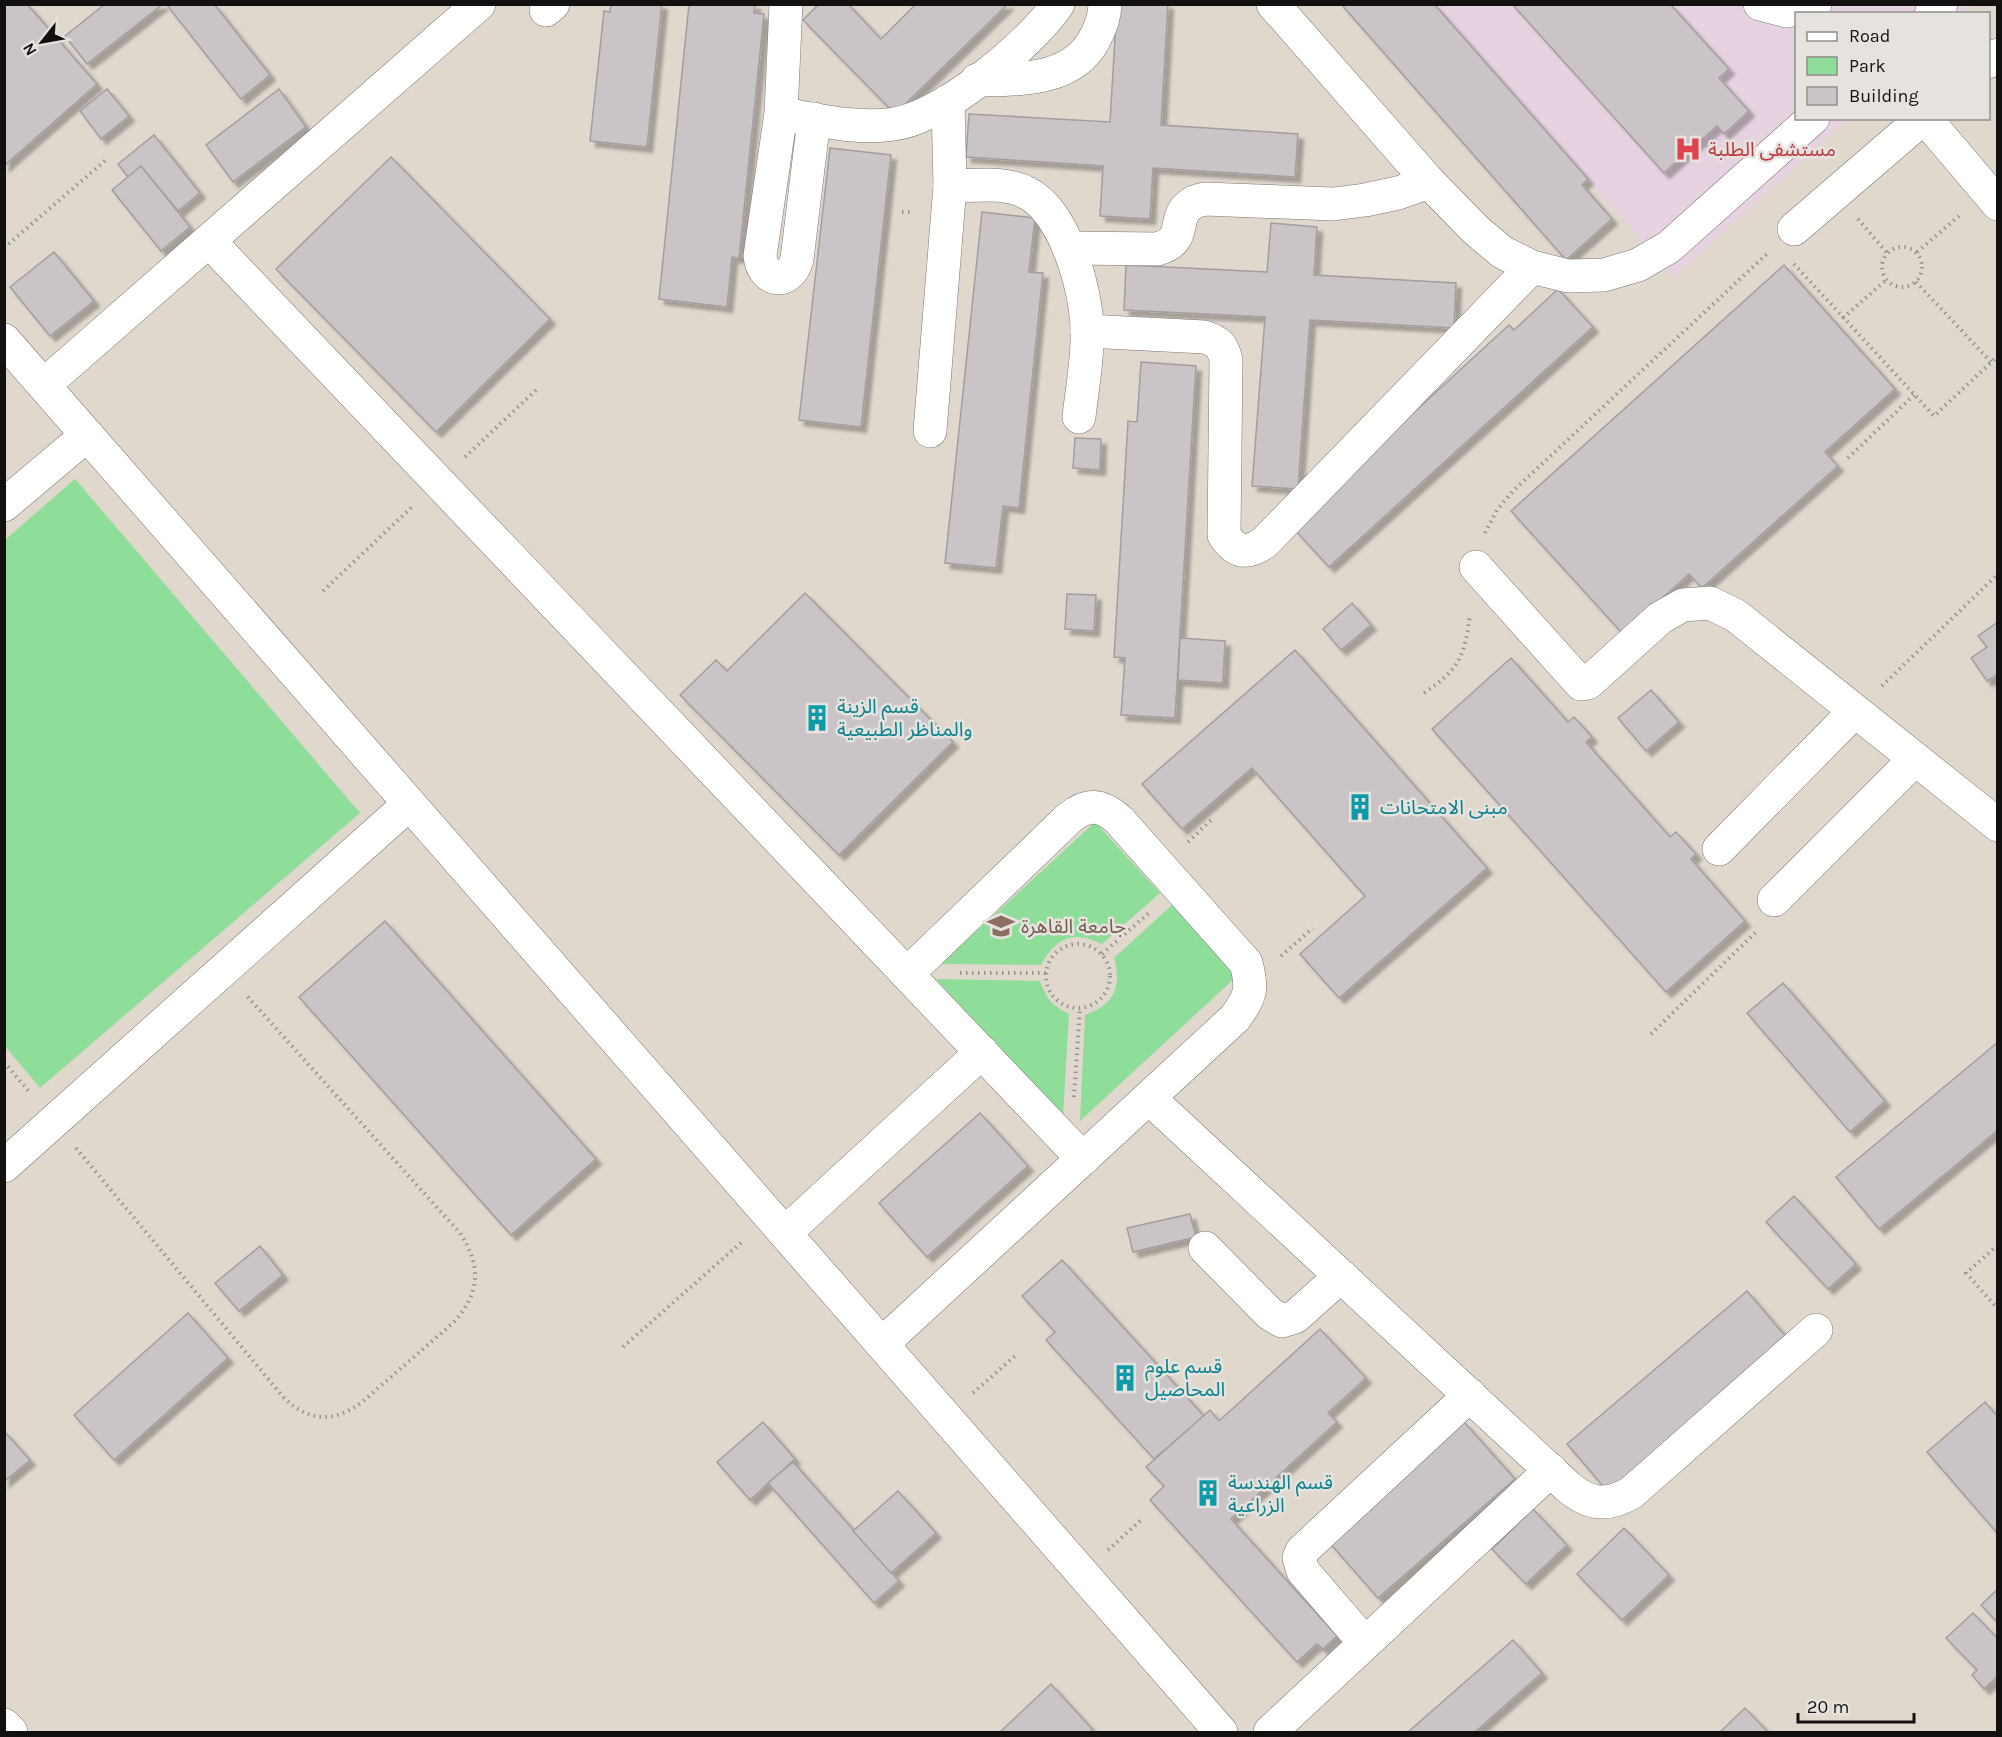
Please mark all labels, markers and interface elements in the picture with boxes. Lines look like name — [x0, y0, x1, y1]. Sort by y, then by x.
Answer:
north arrow — [12, 12, 72, 72]
legend — [1795, 12, 1990, 120]
text: Road — [1849, 25, 1890, 47]
text: N — [18, 40, 41, 59]
text: Park — [1849, 55, 1886, 77]
text: Building — [1849, 85, 1919, 107]
hospital icon: مستشفى الطلبة — [1673, 134, 1703, 164]
place label: مستشفى الطلبة — [1708, 138, 1836, 161]
place label: قسم الزينة والمناظر الطبيعية — [837, 695, 972, 741]
building icon: قسم الزينة والمناظر الطبيعية — [802, 703, 832, 733]
building icon: مبنى الامتحانات — [1345, 792, 1375, 822]
place label: مبنى الامتحانات — [1380, 796, 1508, 819]
school or university icon: جامعة القاهرة — [986, 911, 1016, 941]
place label: جامعة القاهرة — [1021, 915, 1126, 938]
place label: قسم علوم المحاصيل — [1145, 1355, 1225, 1401]
building icon: قسم علوم المحاصيل — [1110, 1363, 1140, 1393]
place label: قسم الهندسة الزراعية — [1228, 1471, 1333, 1517]
building icon: قسم الهندسة الزراعية — [1193, 1478, 1223, 1508]
scale bar — [1798, 1686, 1914, 1724]
text: 20 m — [1807, 1696, 1849, 1718]

